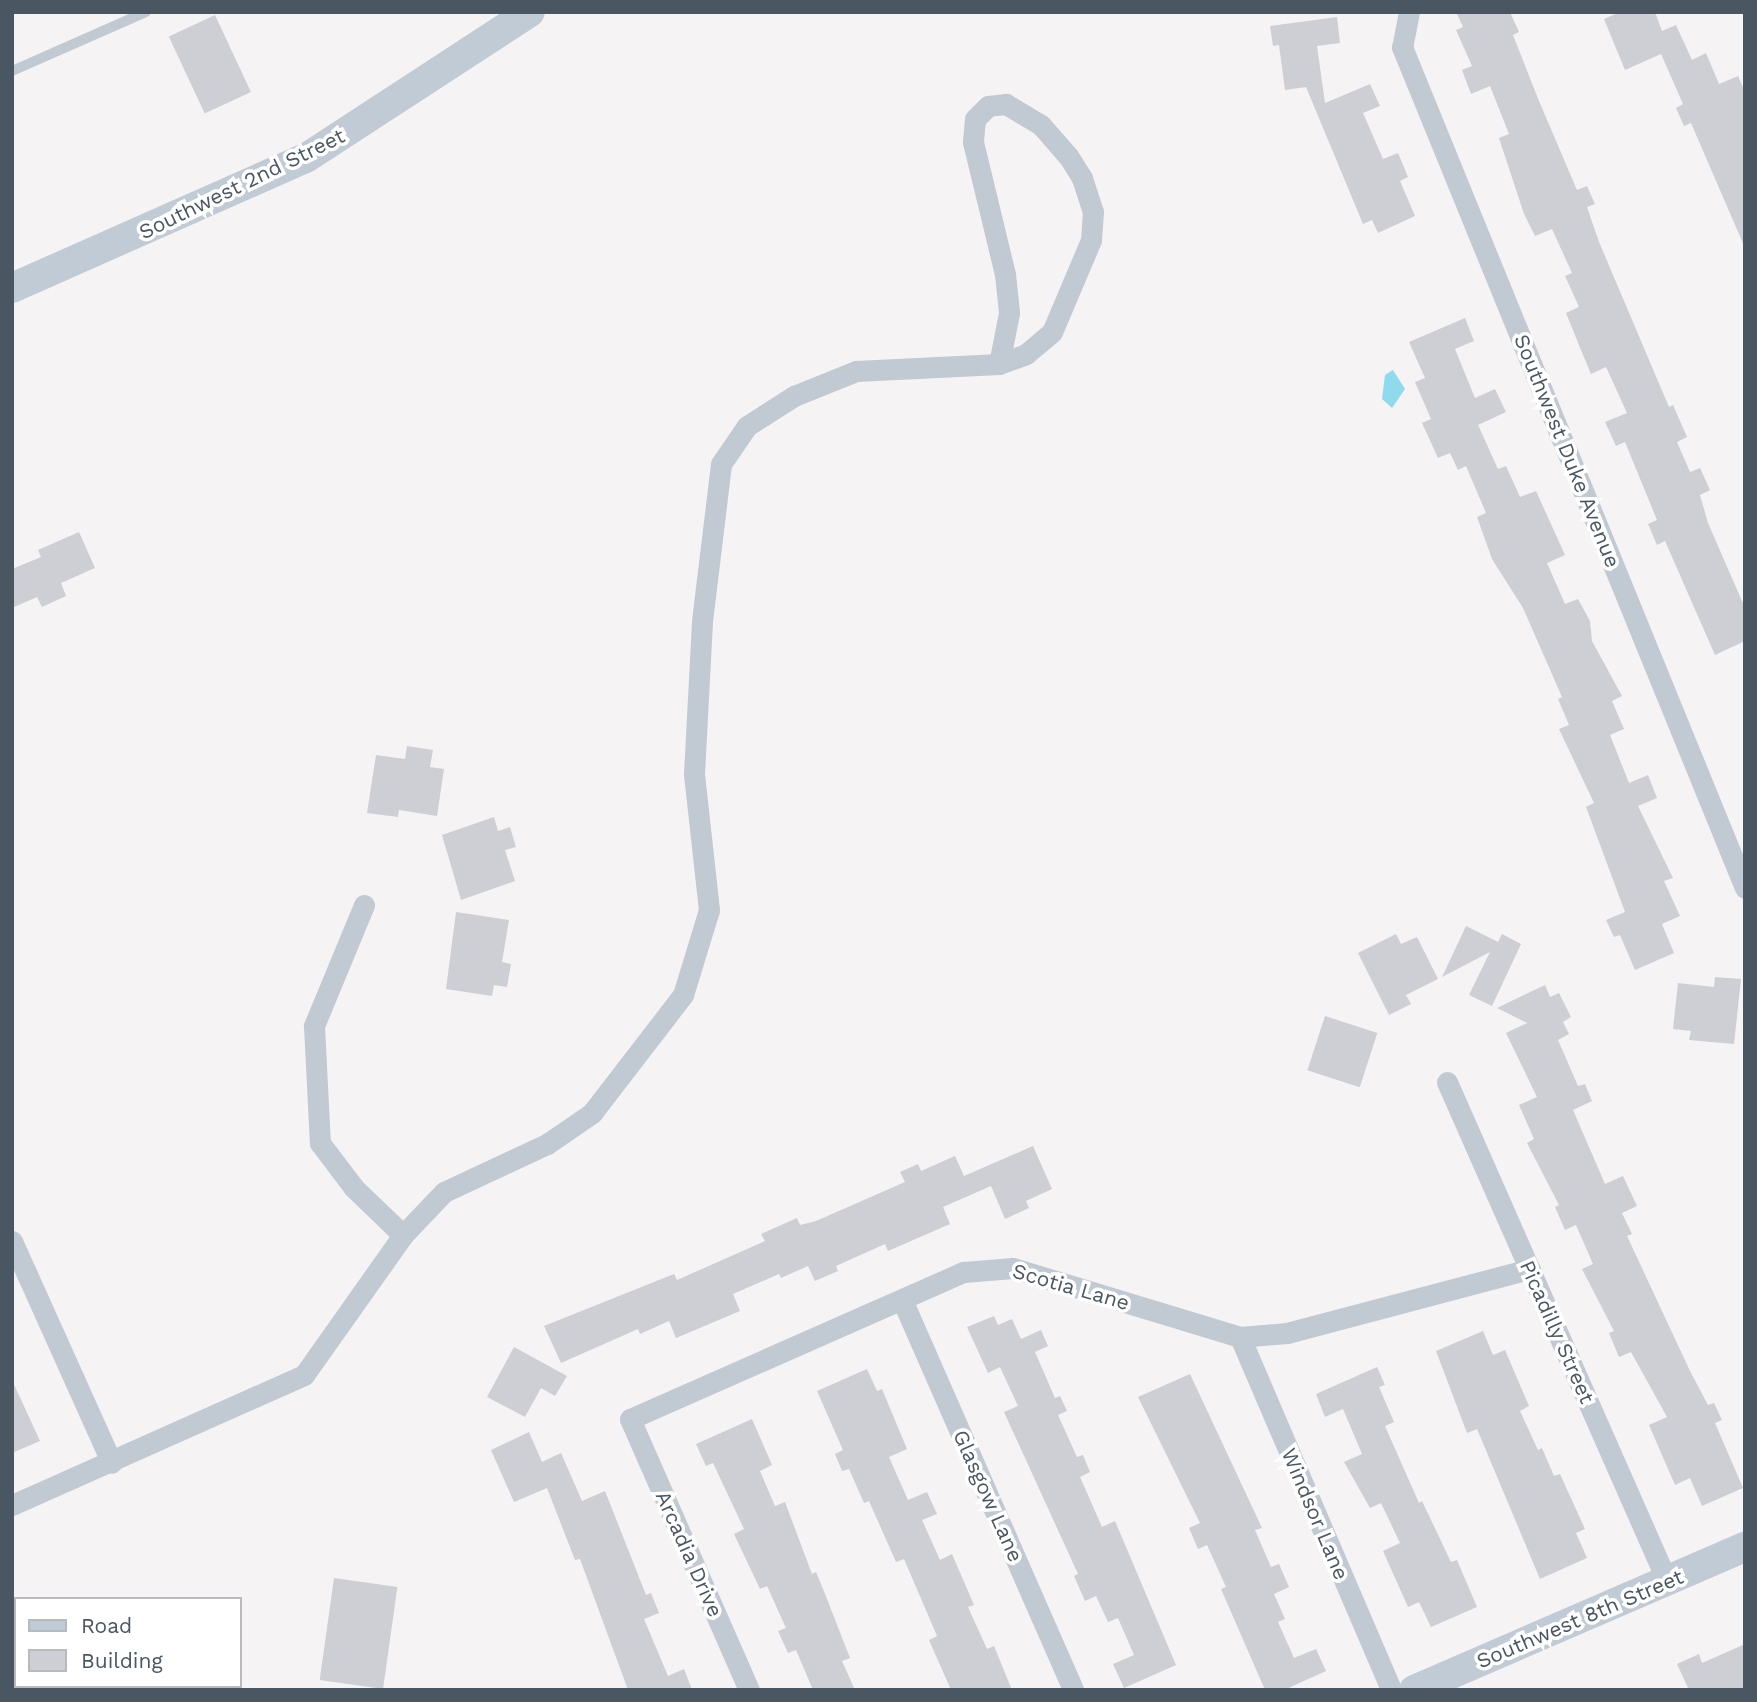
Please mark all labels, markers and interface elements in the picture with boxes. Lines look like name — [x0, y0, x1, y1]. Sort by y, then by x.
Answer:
street label: Southwest 2nd Street — [135, 123, 349, 245]
street label: Southwest Duke Avenue — [1508, 330, 1626, 572]
street label: Picadilly Street — [1514, 1256, 1600, 1408]
street label: Scotia Lane — [1010, 1258, 1132, 1316]
street label: Glasgow Lane — [948, 1426, 1028, 1566]
street label: Windsor Lane — [1276, 1444, 1354, 1584]
street label: Arcadia Drive — [650, 1487, 728, 1621]
street label: Southwest 8th Street — [1473, 1564, 1687, 1674]
legend — [14, 1597, 242, 1688]
text: Road — [81, 1613, 132, 1638]
text: Building — [81, 1648, 163, 1673]

